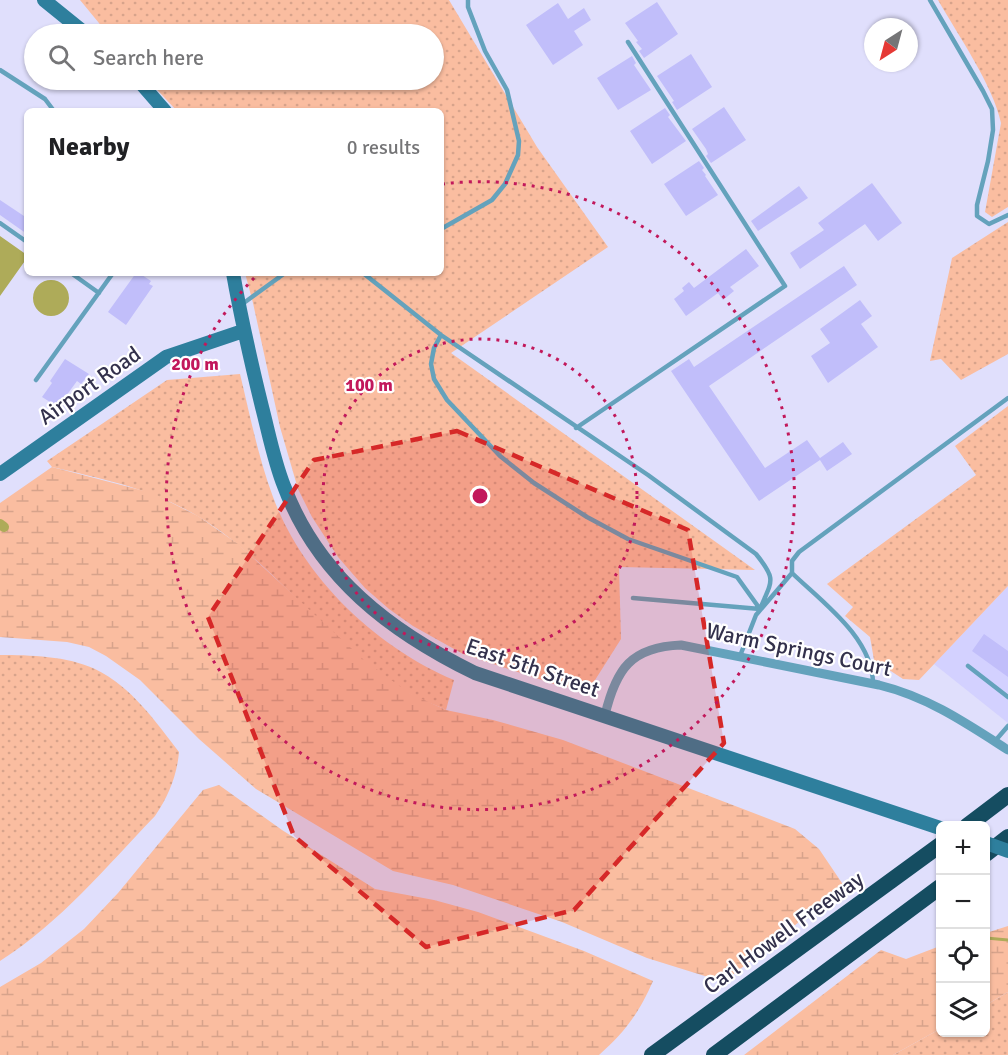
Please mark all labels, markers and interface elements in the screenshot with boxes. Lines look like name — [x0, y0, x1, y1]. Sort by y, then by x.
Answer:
north arrow — [864, 18, 918, 72]
search box — [24, 24, 444, 90]
icon: search — [45, 41, 78, 74]
text: Search here — [93, 44, 204, 71]
text: Nearby — [48, 131, 129, 163]
text: 0 results — [347, 135, 420, 160]
street label: Airport Road — [33, 340, 146, 431]
text: 200 m — [171, 353, 219, 375]
text: 100 m — [345, 374, 393, 396]
centre of rings — [470, 486, 490, 506]
street label: Warm Springs Court — [704, 617, 894, 682]
street label: East 5th Street — [463, 632, 603, 703]
map controls — [936, 821, 990, 1037]
button: + — [936, 821, 990, 875]
street label: Carl Howell Freeway — [698, 865, 869, 999]
button: − — [936, 875, 990, 929]
button: locate — [936, 929, 990, 983]
button: layers — [936, 983, 990, 1037]

